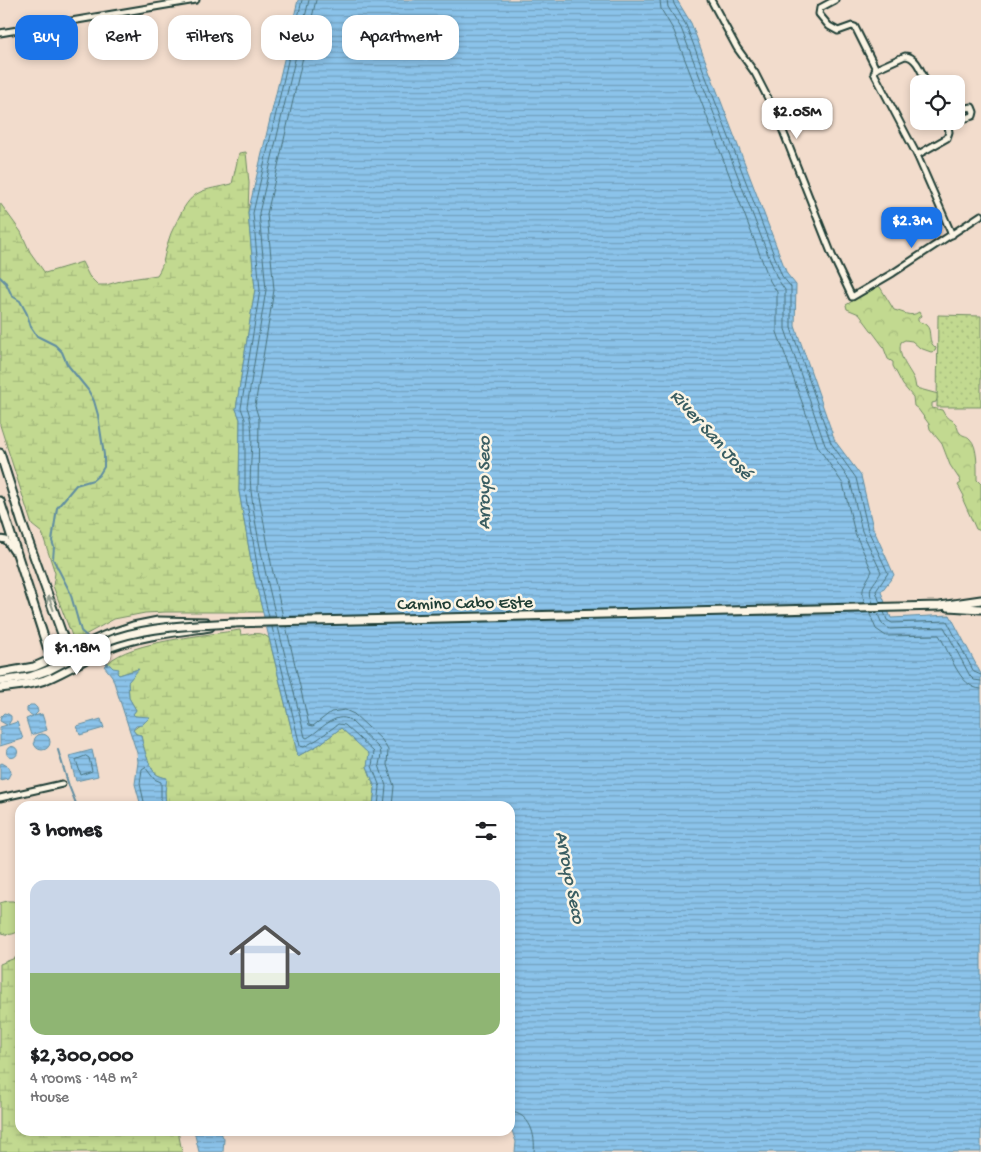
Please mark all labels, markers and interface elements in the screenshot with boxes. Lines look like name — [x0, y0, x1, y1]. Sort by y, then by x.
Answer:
chip: Buy — [15, 15, 78, 60]
chip: Rent — [88, 15, 158, 60]
chip: Filters — [168, 15, 251, 60]
chip: New — [261, 15, 332, 60]
chip: Apartment — [342, 15, 459, 60]
map controls — [910, 75, 965, 130]
button: locate — [910, 75, 965, 130]
pin: $2.05M — [756, 98, 838, 140]
text: $2.05M — [773, 104, 821, 123]
pin: $2.3M — [877, 206, 947, 249]
text: $2.3M — [892, 213, 932, 232]
water label: River San José — [664, 386, 758, 486]
water label: Arroyo Seco — [474, 435, 497, 530]
street label: Camino Cabo Este — [397, 593, 534, 616]
one-way arrow — [46, 596, 55, 612]
pin: $1.18M — [36, 634, 118, 676]
text: $1.18M — [55, 640, 100, 659]
icon: filters — [472, 817, 500, 845]
text: 3 homes — [30, 819, 102, 844]
water label: Arroyo Seco — [548, 830, 589, 927]
icon: home — [220, 912, 310, 1002]
text: $2,300,000 — [30, 1045, 133, 1070]
text: 4 rooms · 148 m² — [30, 1070, 138, 1089]
text: House — [30, 1089, 69, 1108]

